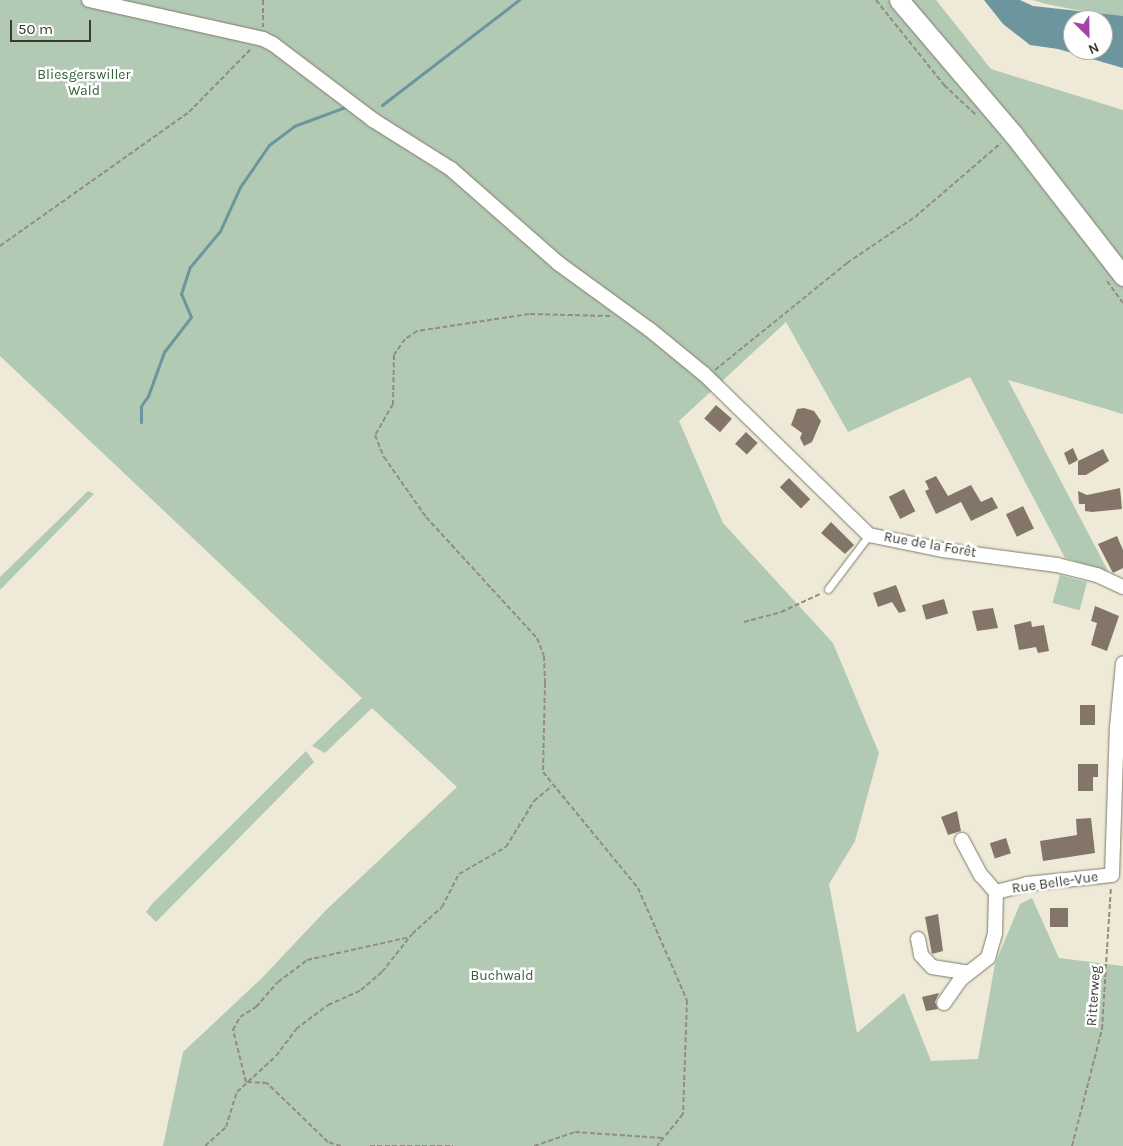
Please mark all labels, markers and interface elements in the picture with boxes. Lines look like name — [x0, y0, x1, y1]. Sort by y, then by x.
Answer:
scale bar — [12, 10, 94, 42]
north arrow — [1063, 10, 1113, 60]
text: 50 m — [18, 20, 53, 38]
text: N — [1086, 39, 1102, 58]
park label: Bliesgerswiller Wald — [37, 67, 131, 100]
street label: Rue de la Forêt — [883, 529, 977, 561]
street label: Rue Belle-Vue — [1011, 869, 1099, 897]
street label: Ritterweg — [1084, 965, 1104, 1027]
park label: Buchwald — [471, 968, 533, 984]

